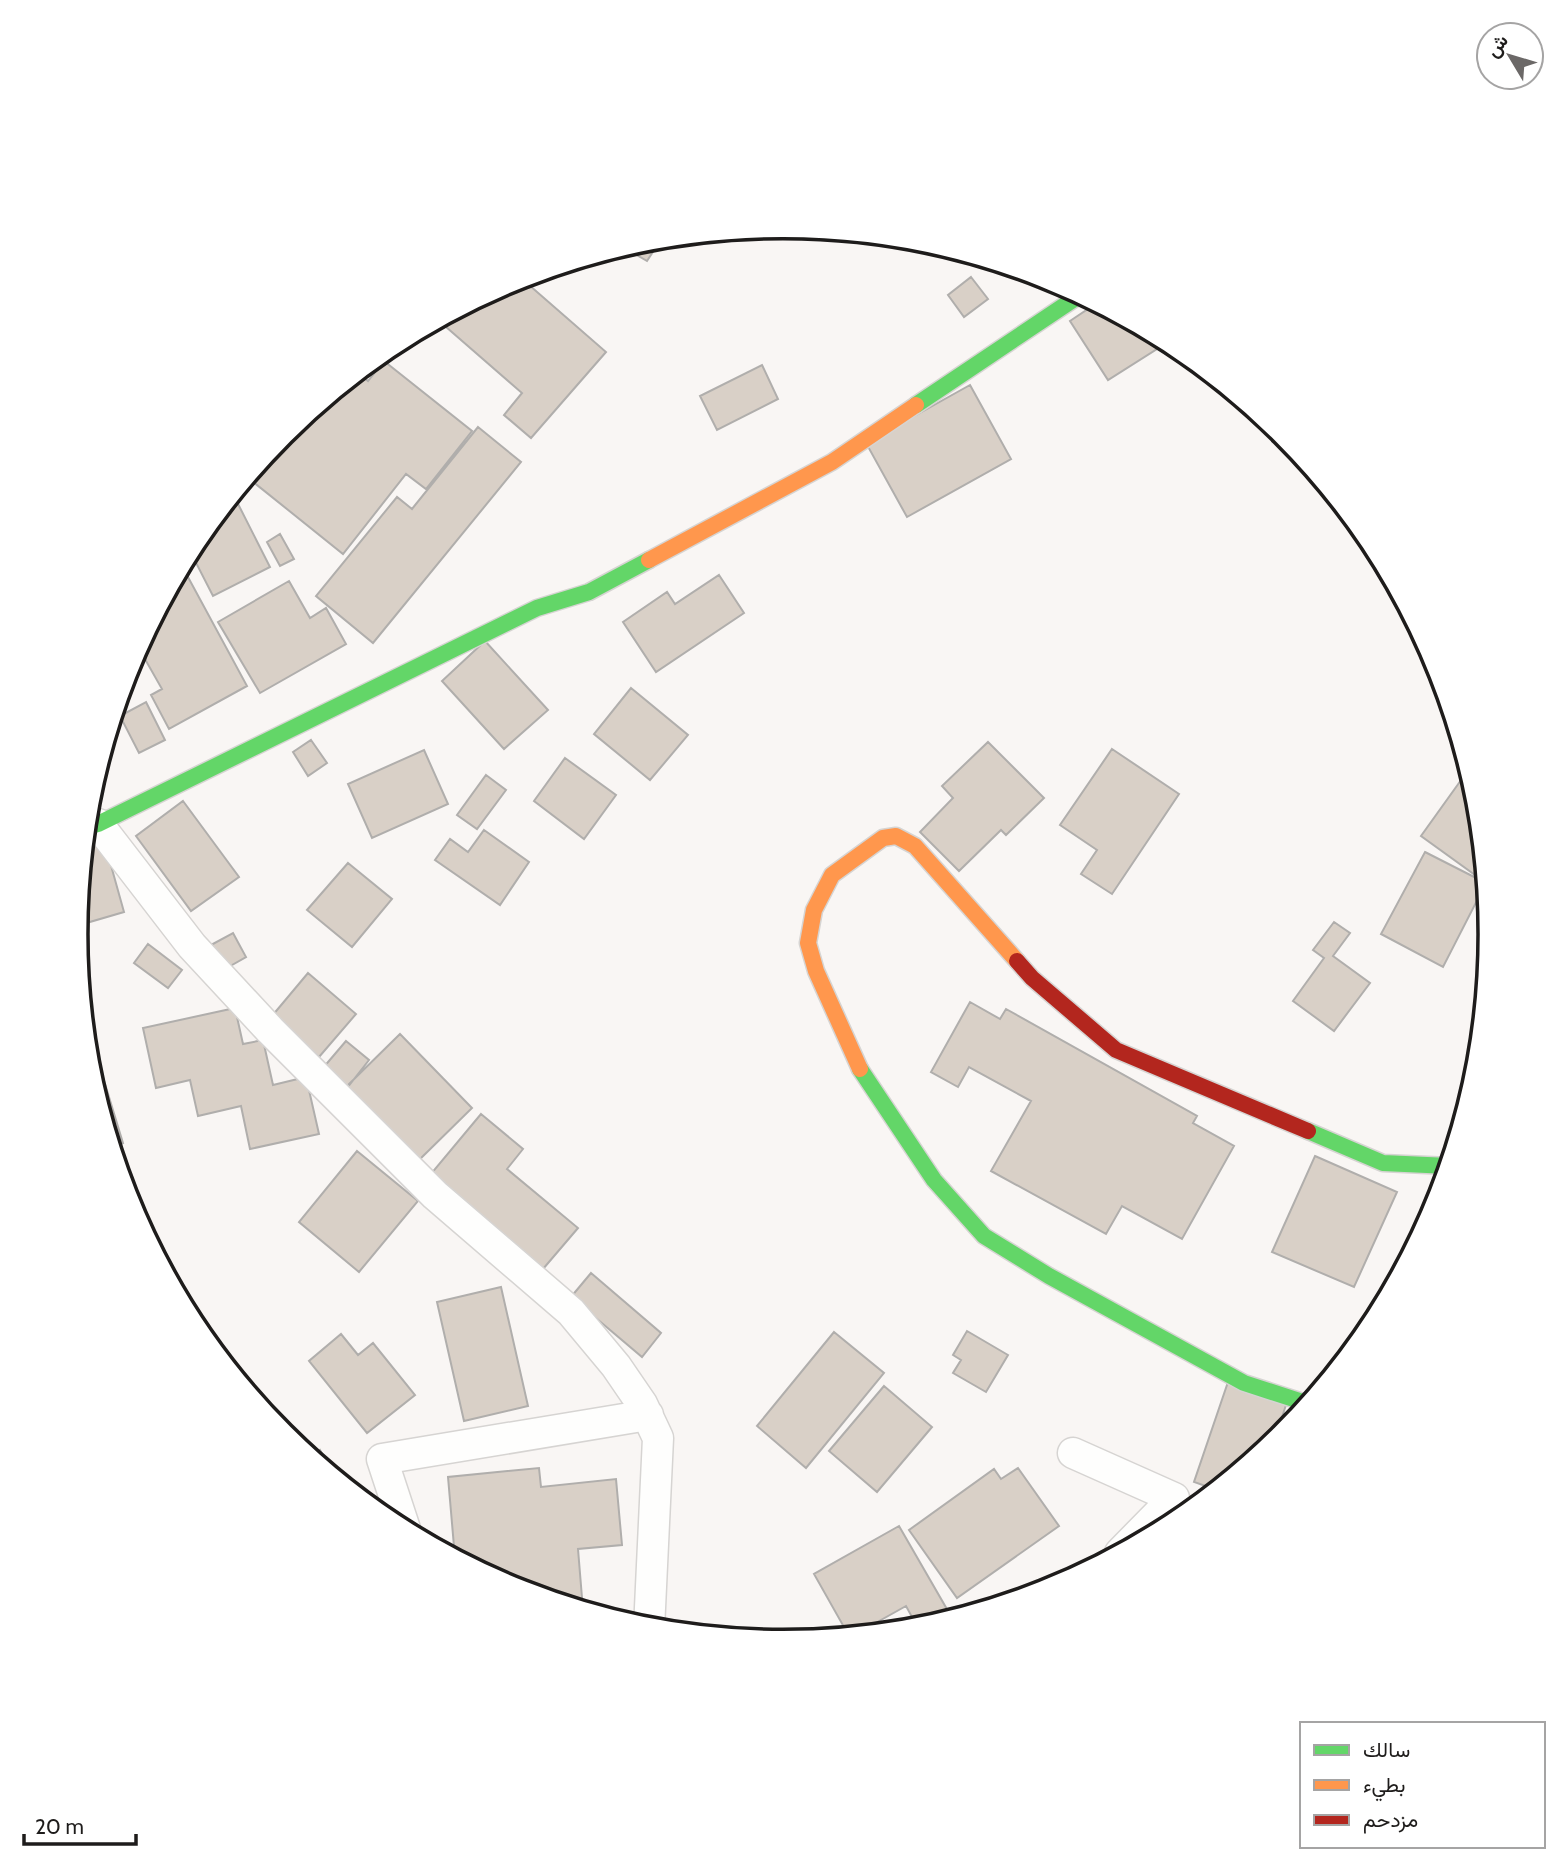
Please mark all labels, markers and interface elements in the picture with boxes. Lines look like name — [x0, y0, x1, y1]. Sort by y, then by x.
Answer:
north arrow — [1475, 21, 1545, 91]
text: ش — [1481, 30, 1513, 62]
legend — [1300, 1722, 1545, 1848]
text: سالك — [1363, 1737, 1410, 1762]
text: بطيء — [1363, 1772, 1406, 1802]
scale bar — [24, 1802, 136, 1846]
text: مزدحم — [1363, 1807, 1418, 1834]
text: 20 m — [35, 1814, 84, 1839]

